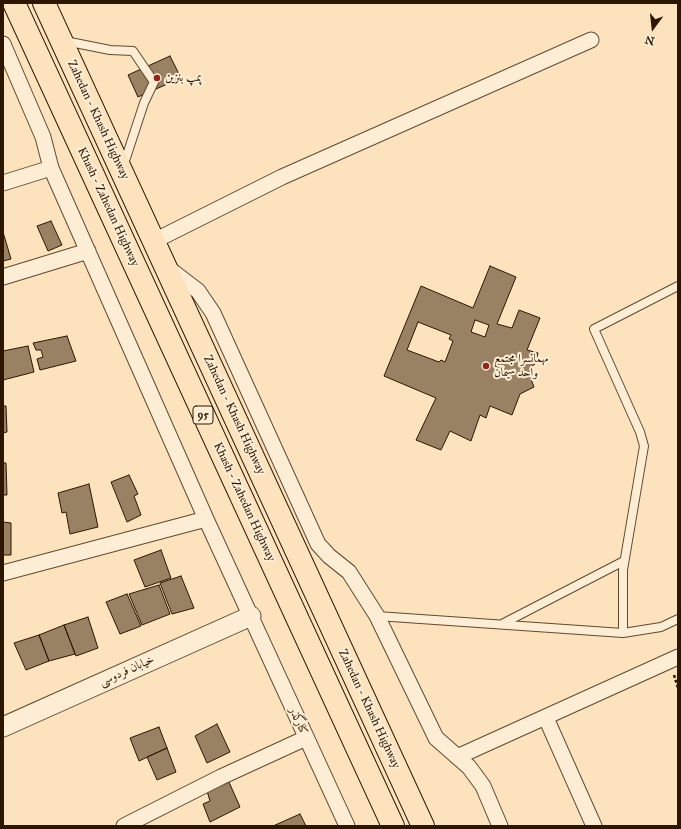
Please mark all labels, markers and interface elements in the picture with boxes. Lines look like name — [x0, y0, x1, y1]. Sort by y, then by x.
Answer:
north arrow — [633, 8, 673, 48]
text: N — [644, 33, 656, 48]
street label: Zahedan - Khash Highway — [64, 58, 132, 182]
place label: پمپ بنزین — [165, 71, 202, 85]
marker: پمپ بنزین — [152, 73, 162, 83]
street label: Khash - Zahedan Highway — [74, 145, 142, 269]
place label: مهمانسرا مجتمع واحد سیمان — [494, 352, 548, 380]
street label: Zahedan - Khash Highway — [200, 353, 268, 477]
marker: مهمانسرا مجتمع واحد سیمان — [481, 361, 491, 371]
road number: 95 — [193, 406, 213, 424]
street label: Khash - Zahedan Highway — [210, 440, 278, 564]
street label: Zahedan - Khash Highway — [335, 647, 403, 771]
street label: خیابان فردوسی — [97, 652, 157, 690]
street label: کنارگذر — [286, 705, 310, 737]

